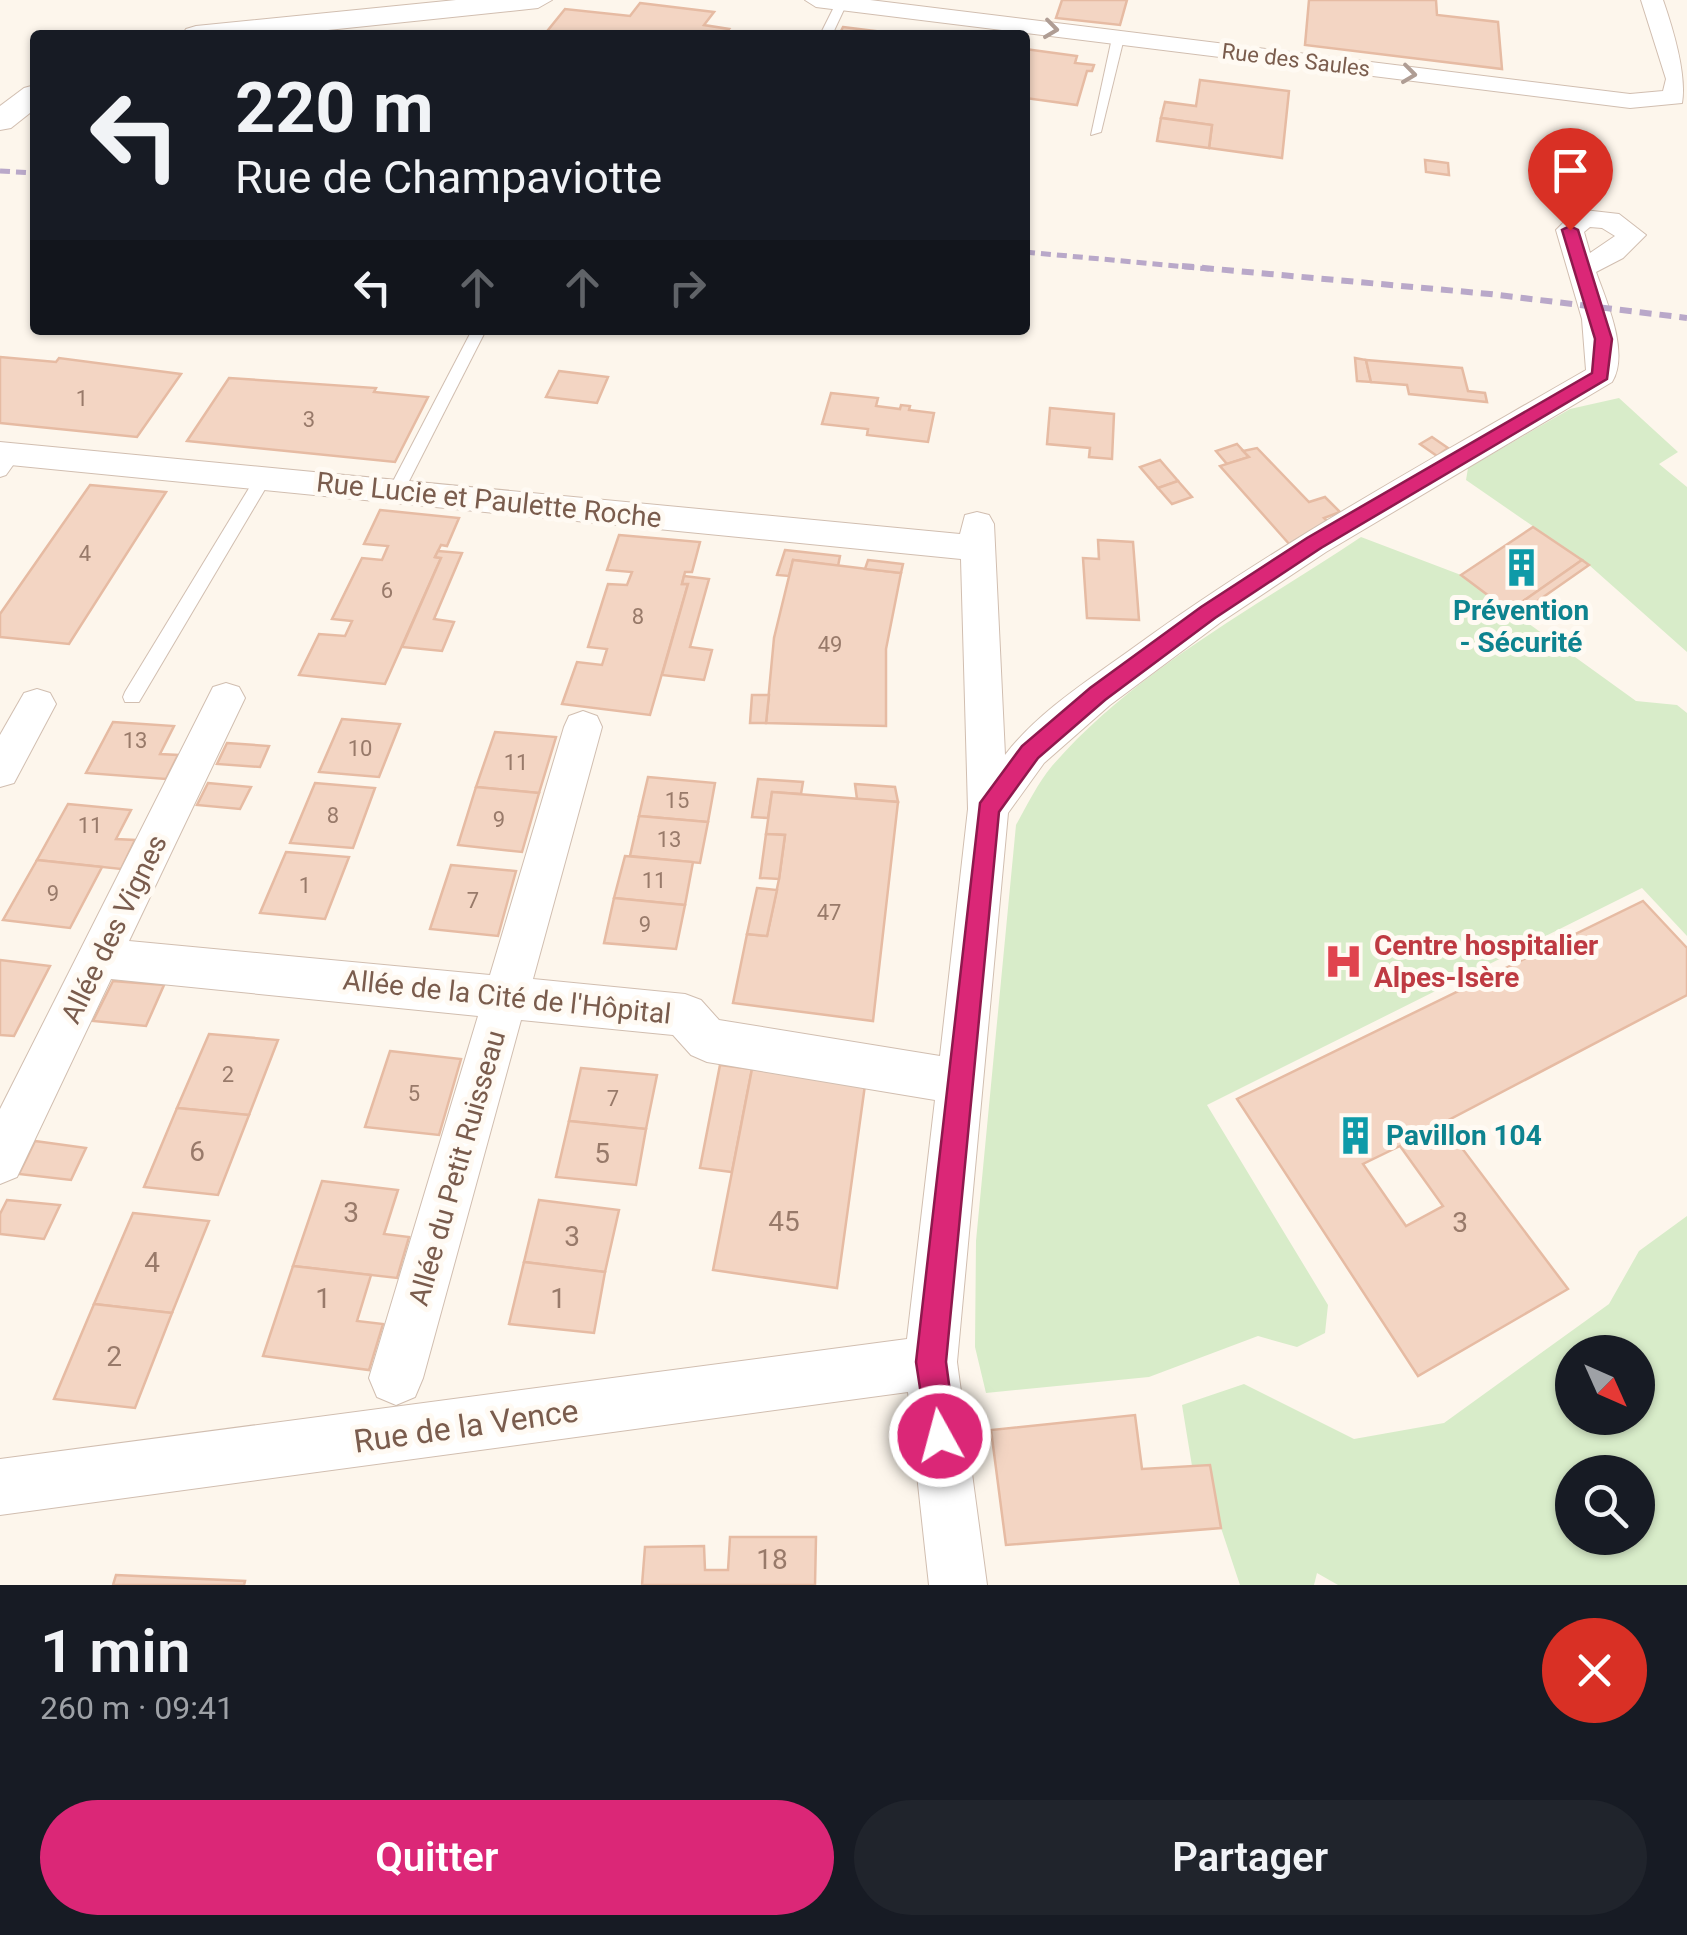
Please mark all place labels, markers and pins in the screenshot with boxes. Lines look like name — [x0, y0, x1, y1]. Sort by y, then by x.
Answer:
pin — [1528, 128, 1613, 231]
building icon: Prévention - Sécurité — [1500, 547, 1542, 589]
place label: Prévention - Sécurité — [1453, 594, 1589, 659]
place label: Centre hospitalier Alpes-Isère — [1374, 929, 1598, 994]
hospital icon: Centre hospitalier Alpes-Isère — [1323, 940, 1365, 982]
building icon: Pavillon 104 — [1335, 1114, 1377, 1156]
place label: Pavillon 104 — [1386, 1119, 1542, 1152]

